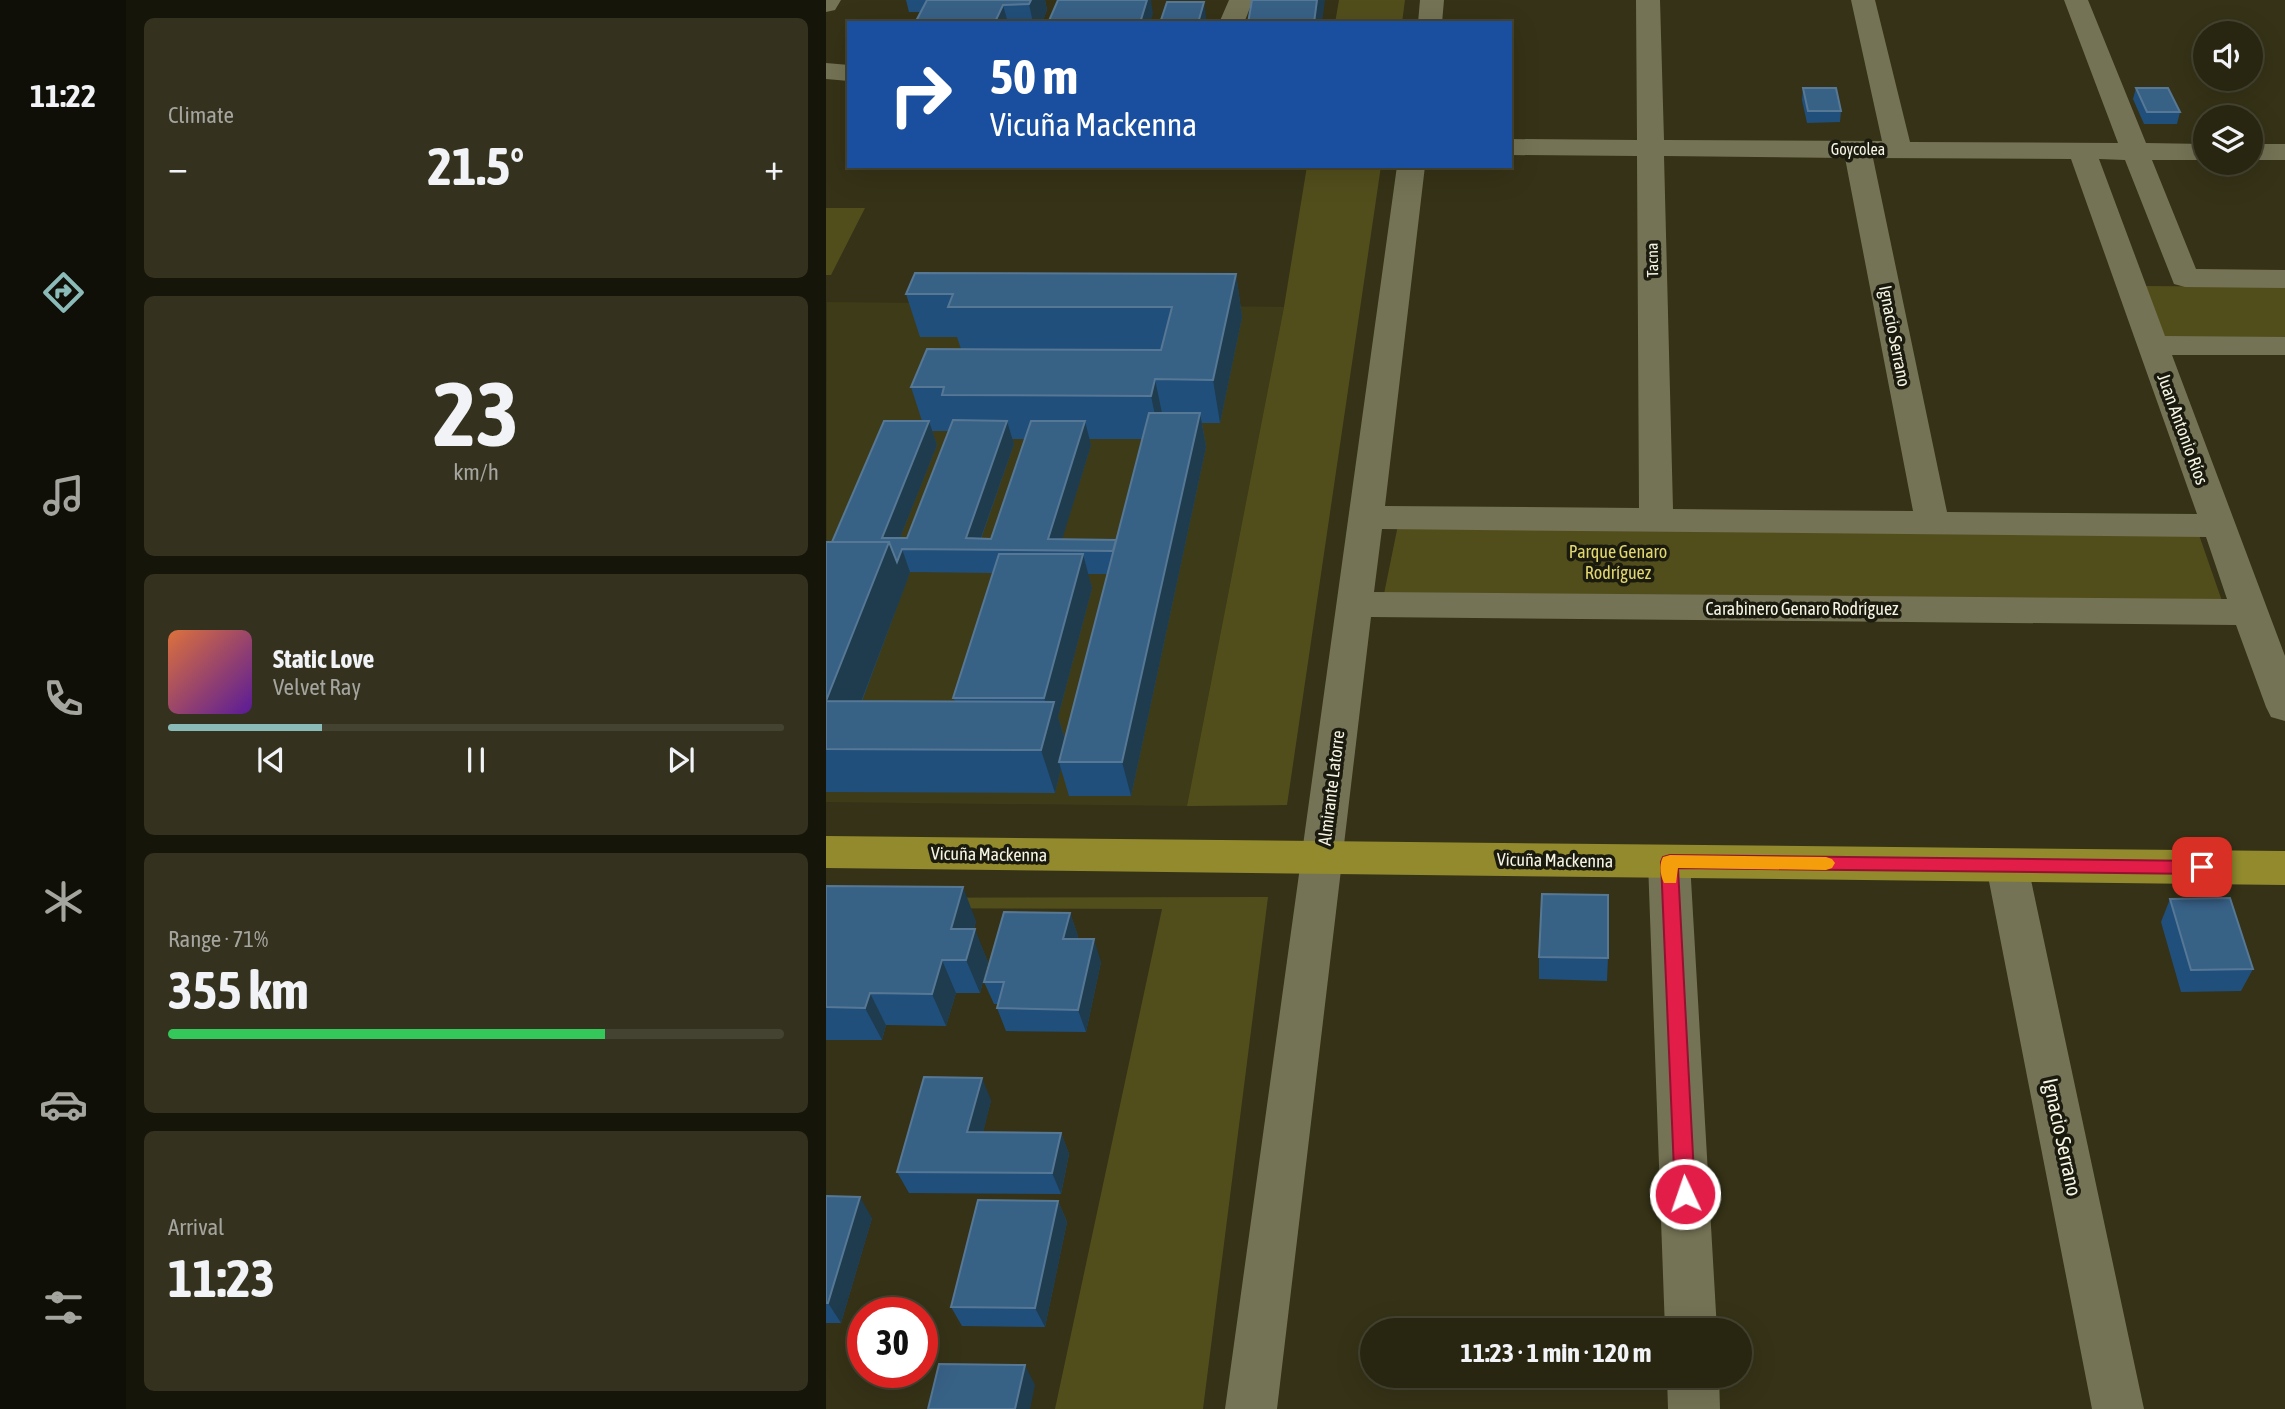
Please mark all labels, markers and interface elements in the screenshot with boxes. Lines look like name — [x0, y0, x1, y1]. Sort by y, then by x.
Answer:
map controls — [2193, 21, 2263, 175]
button: sound — [2193, 21, 2263, 91]
text: 50 m — [990, 48, 1078, 104]
icon: right — [875, 49, 966, 140]
text: 11:22 — [30, 77, 96, 114]
text: Climate — [168, 102, 234, 128]
button: layers — [2193, 105, 2263, 175]
text: Vicuña Mackenna — [990, 106, 1197, 143]
text: 21.5° — [428, 136, 524, 196]
street label: Goycolea — [1831, 140, 1885, 159]
text: − — [168, 145, 188, 188]
text: + — [764, 145, 784, 188]
street label: Tacna — [1643, 243, 1661, 277]
icon: directions — [39, 268, 88, 317]
street label: Ignacio Serrano — [1875, 284, 1915, 388]
text: 23 — [433, 361, 519, 465]
street label: Juan Antonio Ríos — [2153, 371, 2213, 487]
text: km/h — [453, 459, 499, 485]
icon: music — [39, 471, 88, 520]
park label: Parque Genaro Rodríguez — [1569, 541, 1667, 583]
street label: Carabinero Genaro Rodríguez — [1705, 598, 1899, 619]
text: Static Love — [273, 644, 374, 674]
icon: phone — [39, 674, 88, 723]
text: Velvet Ray — [273, 674, 361, 700]
street label: Almirante Latorre — [1314, 729, 1348, 847]
icon: previous — [252, 741, 290, 779]
icon: pause — [457, 741, 495, 779]
icon: next — [662, 741, 700, 779]
pin — [2172, 837, 2232, 897]
street label: Vicuña Mackenna — [931, 842, 1047, 866]
street label: Vicuña Mackenna — [1497, 848, 1613, 872]
icon: arrive — [2183, 848, 2221, 886]
icon: climate — [39, 877, 88, 926]
text: Range · 71% — [168, 926, 268, 952]
text: 355 km — [168, 960, 309, 1020]
street label: Ignacio Serrano — [2039, 1076, 2087, 1198]
icon: car — [39, 1080, 88, 1129]
position arrow — [1648, 1157, 1722, 1231]
text: Arrival — [168, 1214, 224, 1240]
text: 11:23 — [168, 1248, 275, 1308]
icon: filters — [39, 1283, 88, 1332]
speed limit sign: 30 — [847, 1297, 938, 1388]
text: 11:23 · 1 min · 120 m — [1461, 1338, 1651, 1368]

